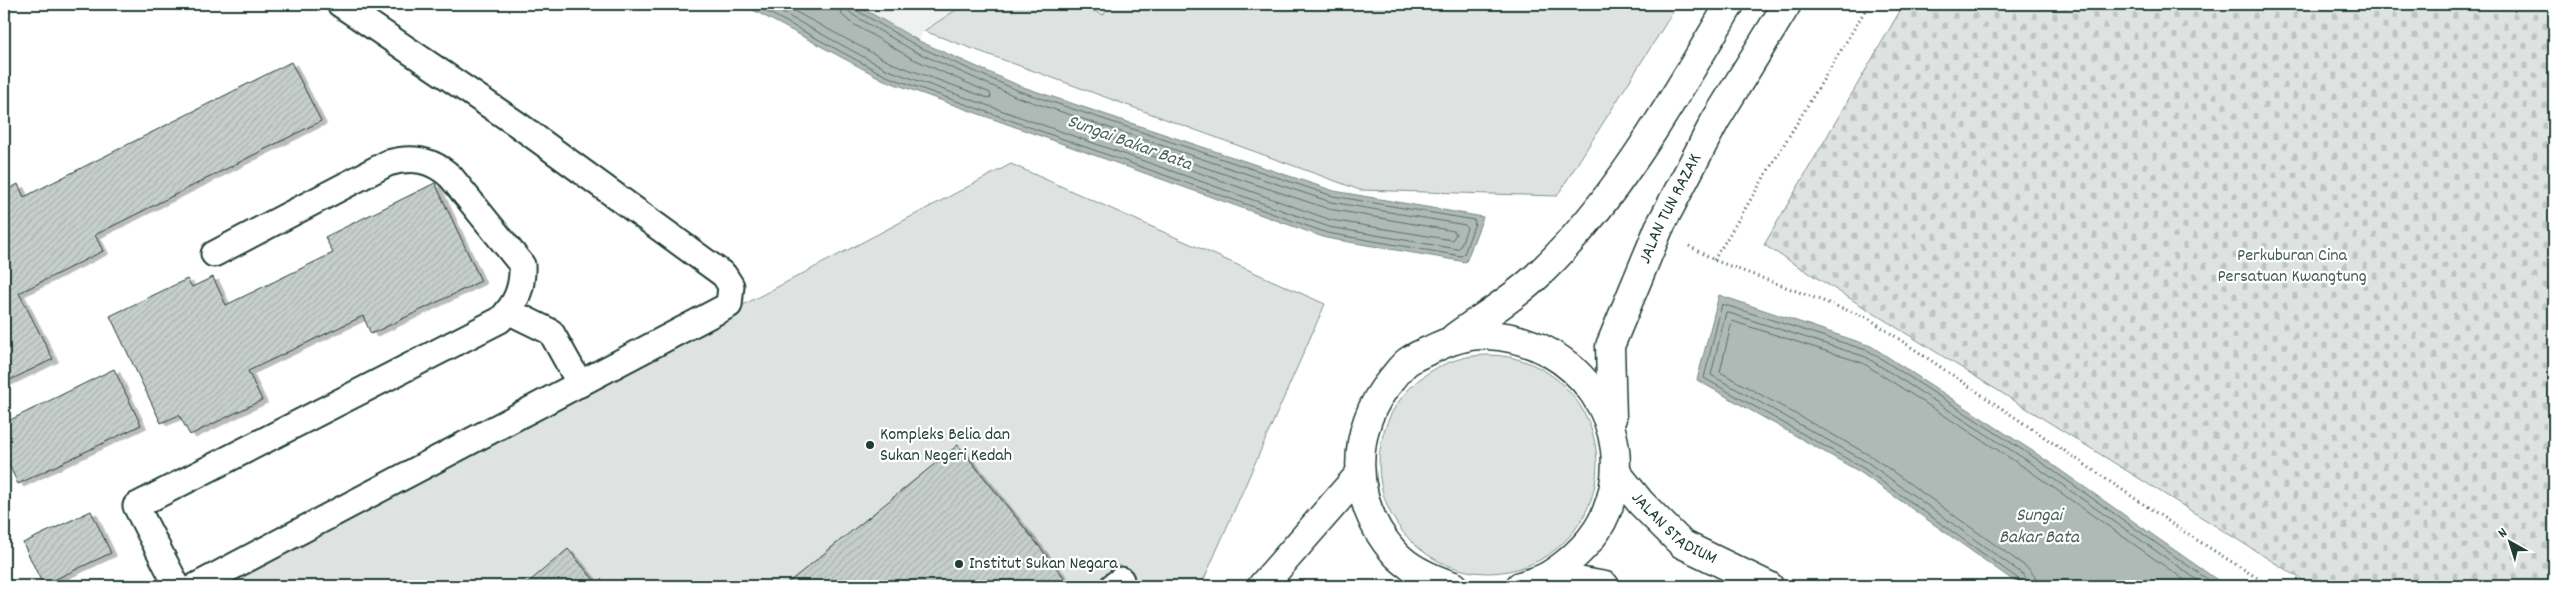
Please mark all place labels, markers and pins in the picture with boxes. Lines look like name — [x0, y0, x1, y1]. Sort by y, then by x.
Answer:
place label: Kompleks Belia dan Sukan Negeri Kedah — [880, 423, 1012, 469]
marker: Kompleks Belia dan Sukan Negeri Kedah — [864, 439, 876, 451]
place label: Institut Sukan Negara — [969, 552, 1118, 577]
marker: Institut Sukan Negara — [953, 558, 965, 570]

